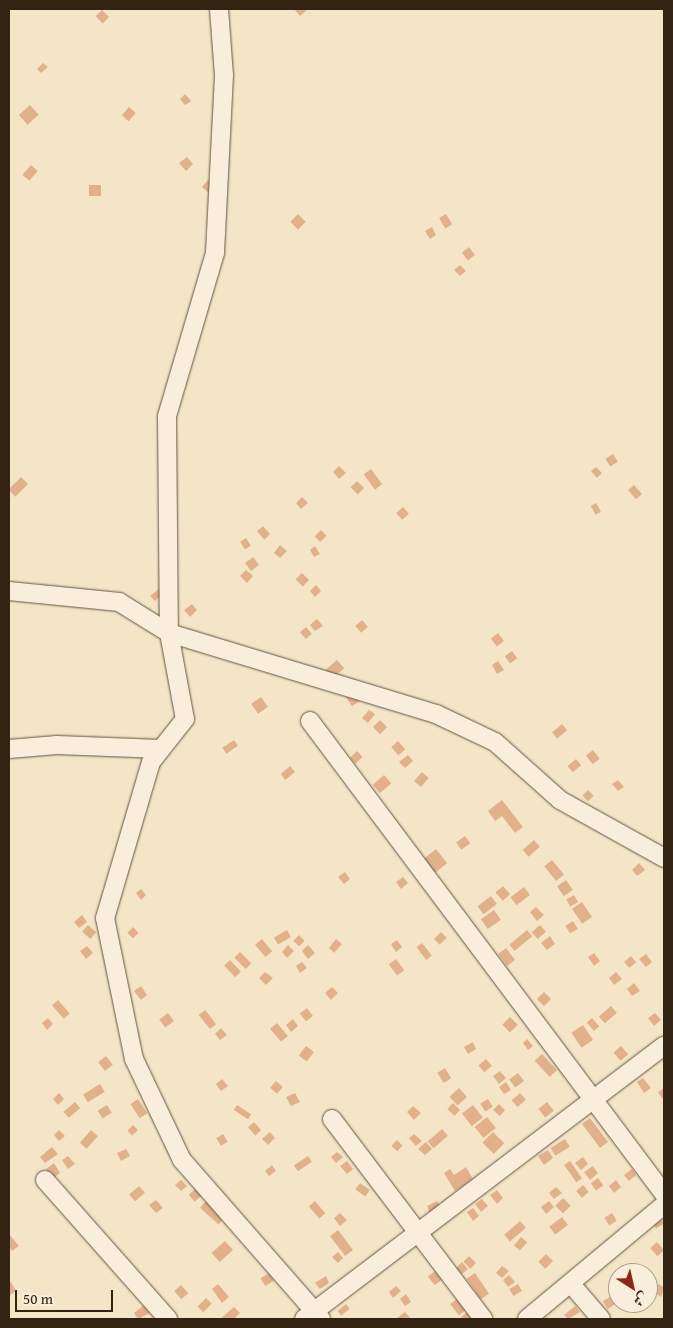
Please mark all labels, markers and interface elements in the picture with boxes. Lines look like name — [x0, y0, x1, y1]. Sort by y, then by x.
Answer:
north arrow — [608, 1263, 658, 1313]
scale bar — [18, 1280, 115, 1312]
text: ش — [630, 1287, 652, 1312]
text: 50 m — [23, 1288, 53, 1309]

